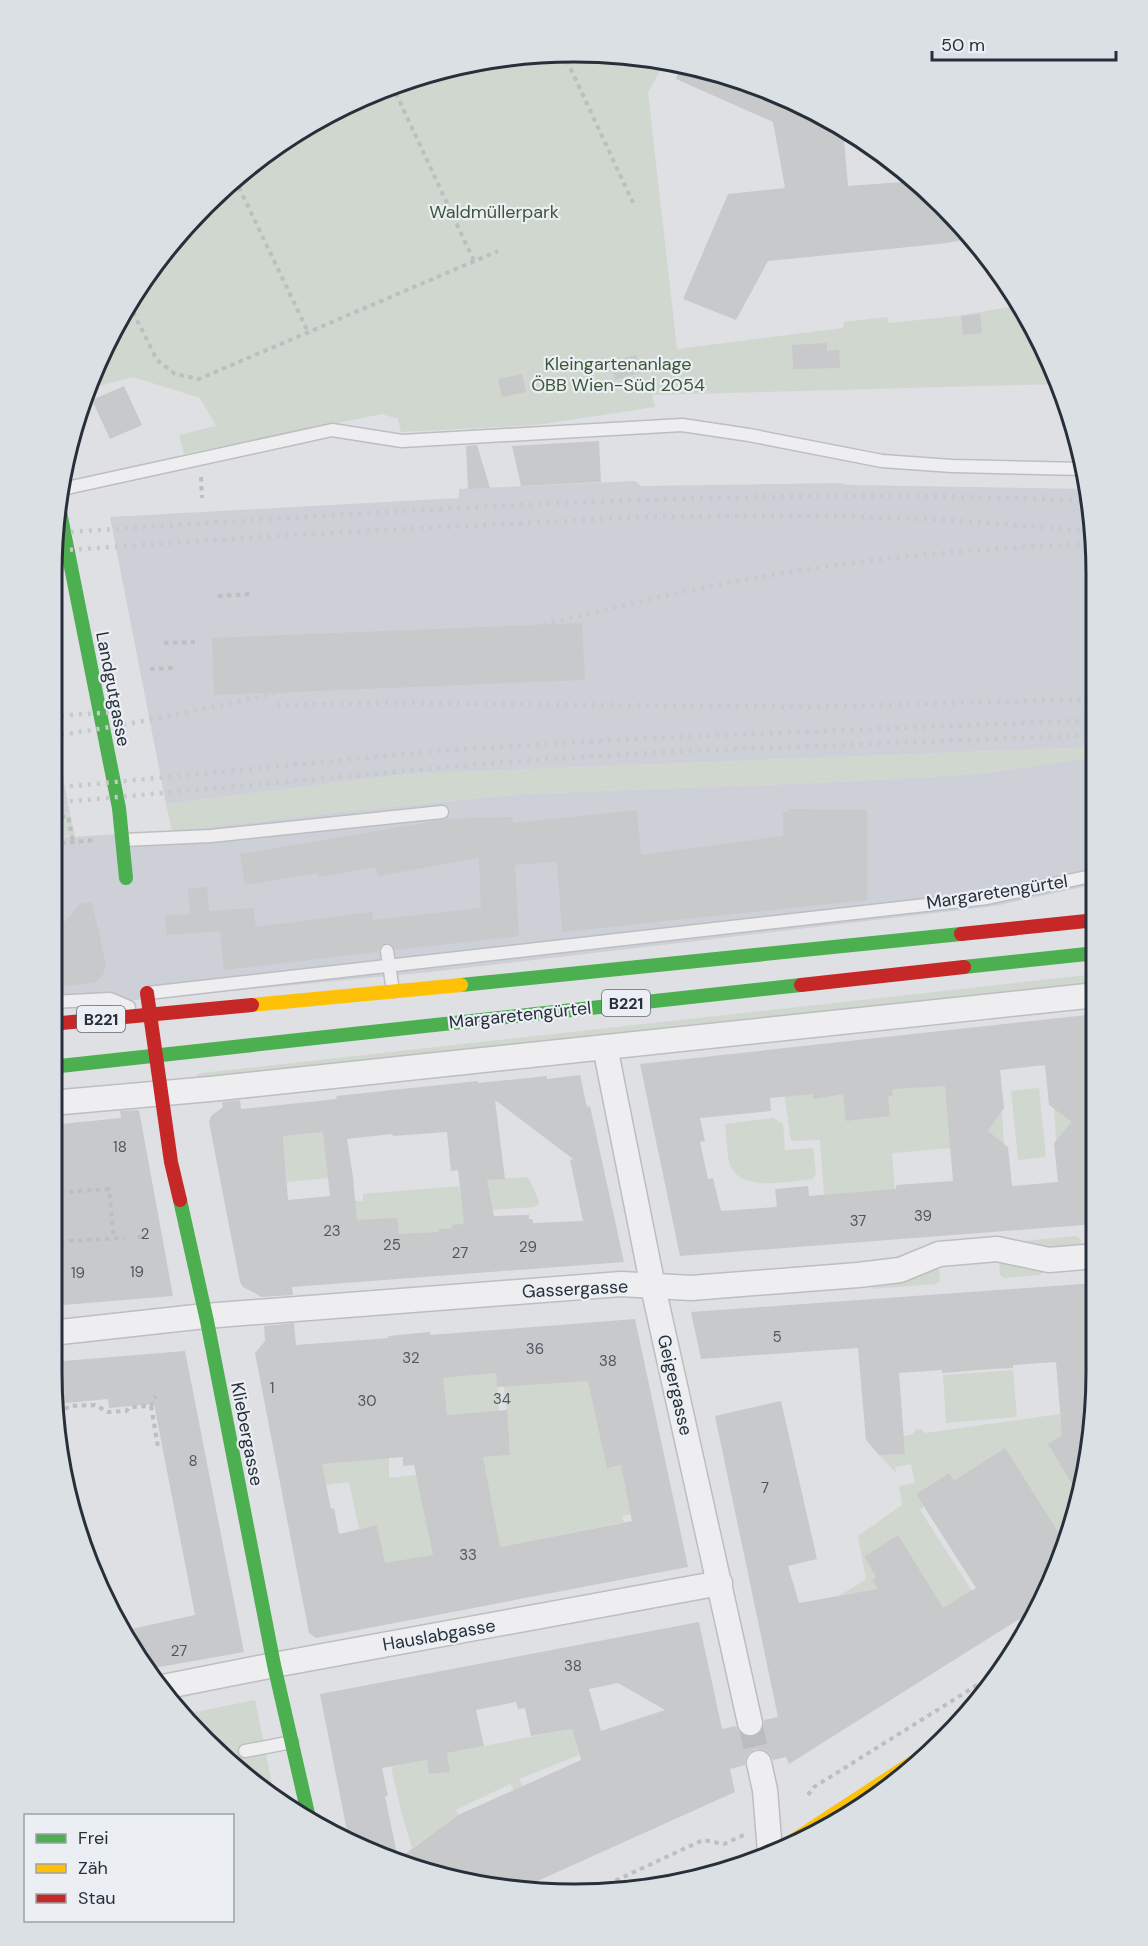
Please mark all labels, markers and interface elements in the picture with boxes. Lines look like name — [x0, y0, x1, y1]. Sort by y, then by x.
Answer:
scale bar — [932, 24, 1116, 62]
text: 50 m — [941, 33, 985, 57]
park label: Waldmüllerpark — [429, 200, 559, 224]
park label: Kleingartenanlage ÖBB Wien-Süd 2054 — [531, 352, 705, 397]
street label: Landgutgasse — [90, 630, 136, 748]
street label: Margaretengürtel — [925, 869, 1069, 915]
road number: B221 — [602, 990, 650, 1016]
street label: Margaretengürtel — [448, 996, 592, 1034]
road number: B221 — [77, 1006, 125, 1032]
house number: 18 — [113, 1137, 127, 1157]
house number: 39 — [914, 1206, 932, 1226]
house number: 37 — [850, 1211, 866, 1231]
house number: 23 — [323, 1221, 341, 1241]
house number: 2 — [141, 1224, 149, 1244]
house number: 25 — [383, 1235, 401, 1255]
house number: 29 — [519, 1237, 537, 1257]
house number: 27 — [452, 1243, 468, 1263]
house number: 19 — [130, 1262, 144, 1282]
house number: 19 — [71, 1263, 85, 1283]
street label: Gassergasse — [521, 1274, 629, 1304]
house number: 5 — [772, 1327, 782, 1347]
street label: Geigergasse — [652, 1332, 698, 1438]
house number: 36 — [526, 1339, 544, 1359]
house number: 32 — [402, 1348, 420, 1368]
house number: 38 — [599, 1351, 617, 1371]
house number: 1 — [270, 1378, 274, 1398]
street label: Kliebergasse — [225, 1380, 269, 1488]
house number: 34 — [493, 1389, 511, 1409]
house number: 30 — [357, 1391, 377, 1411]
house number: 8 — [188, 1451, 198, 1471]
house number: 7 — [761, 1478, 769, 1498]
house number: 33 — [459, 1545, 477, 1565]
street label: Hauslabgasse — [381, 1613, 497, 1657]
house number: 27 — [171, 1641, 187, 1661]
house number: 38 — [564, 1656, 582, 1676]
legend — [24, 1814, 234, 1922]
text: Frei — [78, 1826, 109, 1850]
text: Zäh — [78, 1856, 108, 1880]
text: Stau — [78, 1886, 116, 1910]

